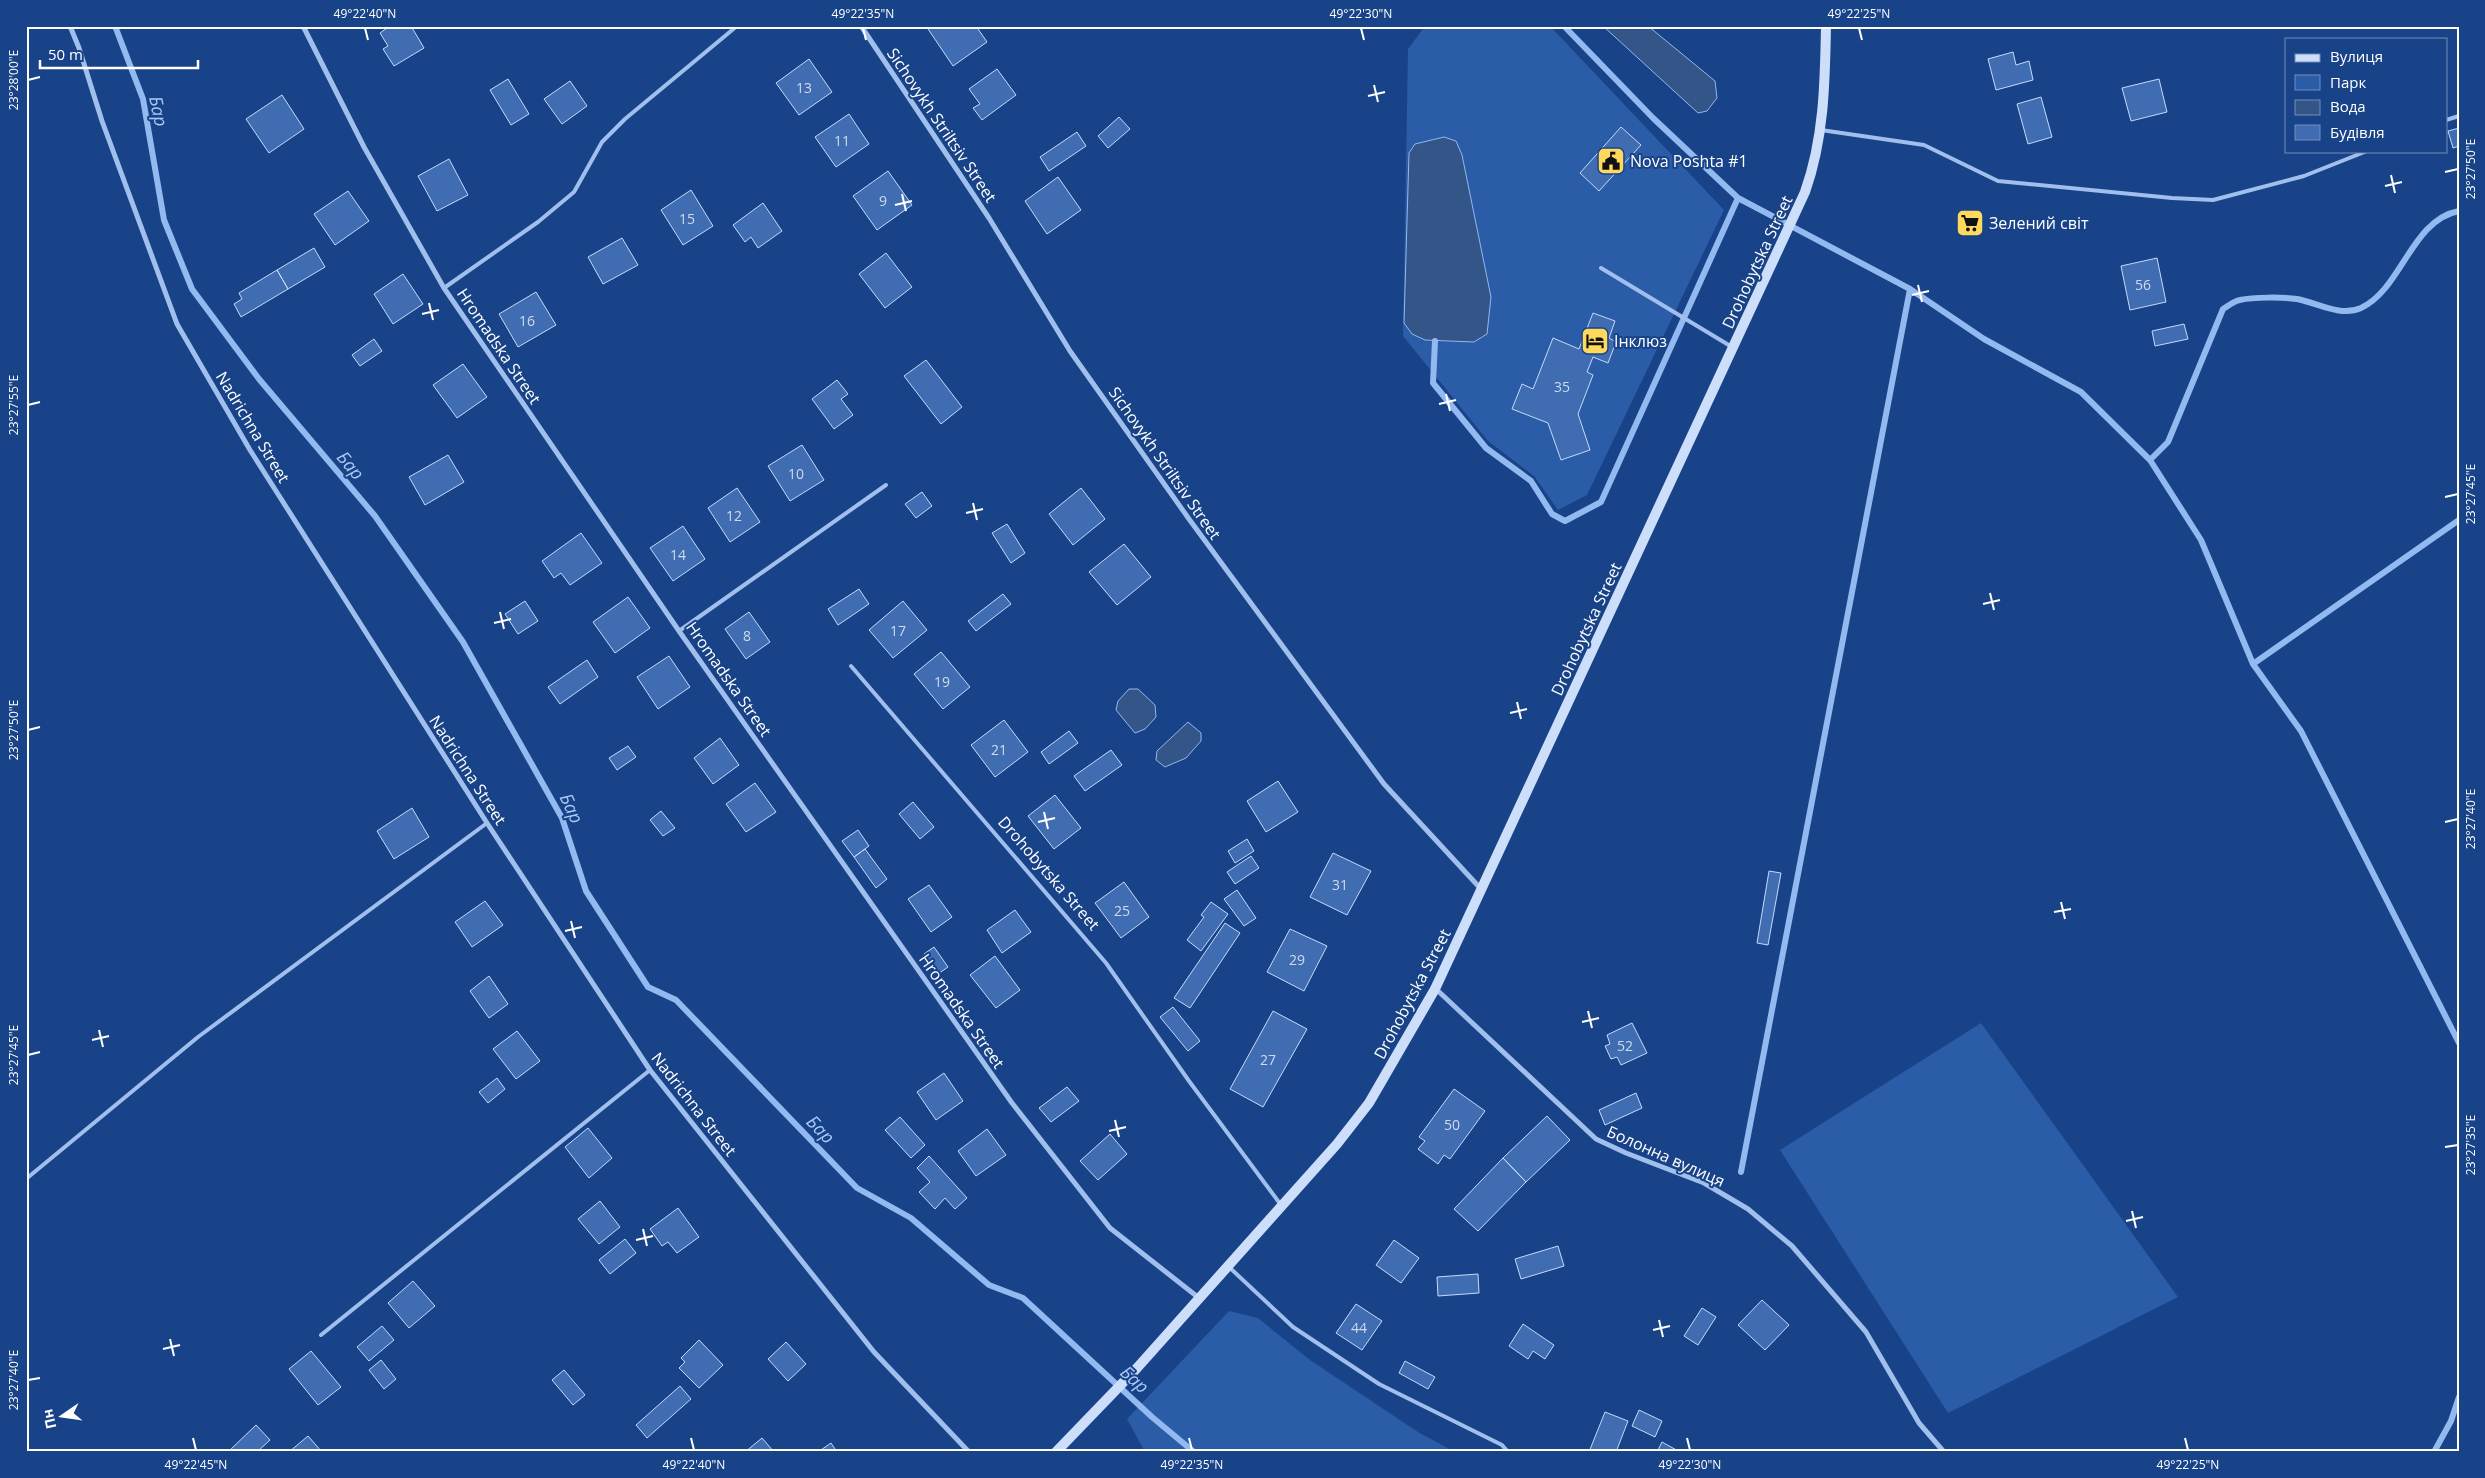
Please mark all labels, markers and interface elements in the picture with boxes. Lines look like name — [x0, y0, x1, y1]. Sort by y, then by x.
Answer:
text: 49°22'40"N — [334, 5, 396, 22]
text: 49°22'35"N — [832, 5, 894, 22]
text: 49°22'30"N — [1330, 5, 1392, 22]
text: 49°22'25"N — [1828, 5, 1890, 22]
scale bar — [40, 38, 198, 70]
legend — [2285, 38, 2448, 152]
text: 50 m — [48, 44, 83, 64]
street label: Sichovykh Striltsiv Street — [882, 44, 1002, 207]
text: Вулиця — [2330, 46, 2383, 66]
text: 23°28'00"E — [5, 50, 22, 110]
text: Парк — [2330, 72, 2366, 92]
house number: 13 — [796, 78, 812, 97]
water label: Бар — [144, 93, 174, 129]
text: Вода — [2330, 96, 2366, 116]
text: Будівля — [2330, 122, 2385, 142]
house number: 11 — [834, 131, 850, 150]
text: 23°27'50"E — [2462, 139, 2479, 199]
public building icon: Nova Poshta #1 — [1596, 146, 1626, 176]
place label: Nova Poshta #1 — [1630, 150, 1748, 172]
house number: 9 — [879, 191, 887, 210]
street label: Drohobytska Street — [1716, 192, 1798, 332]
supermarket icon: Зелений світ — [1955, 208, 1985, 238]
house number: 15 — [679, 209, 695, 228]
place label: Зелений світ — [1989, 212, 2089, 234]
house number: 56 — [2135, 275, 2151, 294]
street label: Hromadska Street — [452, 284, 546, 408]
house number: 16 — [519, 311, 535, 330]
hotel icon: Інклюз — [1580, 326, 1610, 356]
place label: Інклюз — [1614, 330, 1667, 352]
street label: Nadrichna Street — [211, 367, 295, 487]
text: 23°27'55"E — [5, 375, 22, 435]
house number: 35 — [1554, 377, 1570, 396]
street label: Sichovykh Striltsiv Street — [1104, 382, 1226, 544]
water label: Бар — [332, 446, 370, 484]
house number: 10 — [788, 464, 804, 483]
text: 23°27'45"E — [2462, 464, 2479, 524]
house number: 12 — [726, 506, 742, 525]
house number: 14 — [670, 545, 686, 564]
street label: Drohobytska Street — [1545, 559, 1627, 699]
street label: Hromadska Street — [681, 617, 777, 741]
house number: 17 — [890, 621, 906, 640]
house number: 8 — [743, 626, 751, 645]
house number: 19 — [934, 672, 950, 691]
text: 23°27'50"E — [5, 700, 22, 760]
street label: Nadrichna Street — [424, 711, 512, 829]
house number: 21 — [991, 740, 1007, 759]
water label: Бар — [555, 789, 589, 827]
text: 23°27'40"E — [2462, 789, 2479, 849]
street label: Drohobytska Street — [993, 811, 1105, 935]
house number: 31 — [1332, 875, 1348, 894]
house number: 25 — [1114, 901, 1130, 920]
street label: Drohobytska Street — [1368, 925, 1456, 1063]
street label: Hromadska Street — [914, 949, 1010, 1073]
house number: 29 — [1289, 950, 1305, 969]
text: 23°27'45"E — [5, 1025, 22, 1085]
house number: 52 — [1617, 1036, 1633, 1055]
street label: Nadrichna Street — [646, 1047, 742, 1161]
house number: 27 — [1260, 1050, 1276, 1069]
water label: Бар — [802, 1110, 840, 1148]
house number: 50 — [1444, 1115, 1460, 1134]
text: 23°27'35"E — [2462, 1115, 2479, 1175]
street label: Болонна вулиця — [1604, 1120, 1728, 1192]
house number: 44 — [1351, 1318, 1367, 1337]
text: 23°27'40"E — [5, 1350, 22, 1410]
water label: Бар — [1116, 1360, 1154, 1398]
north arrow — [38, 1390, 88, 1440]
text: Пн — [37, 1407, 60, 1431]
text: 49°22'45"N — [165, 1456, 227, 1473]
text: 49°22'40"N — [663, 1456, 725, 1473]
text: 49°22'35"N — [1161, 1456, 1223, 1473]
text: 49°22'30"N — [1659, 1456, 1721, 1473]
text: 49°22'25"N — [2157, 1456, 2219, 1473]

